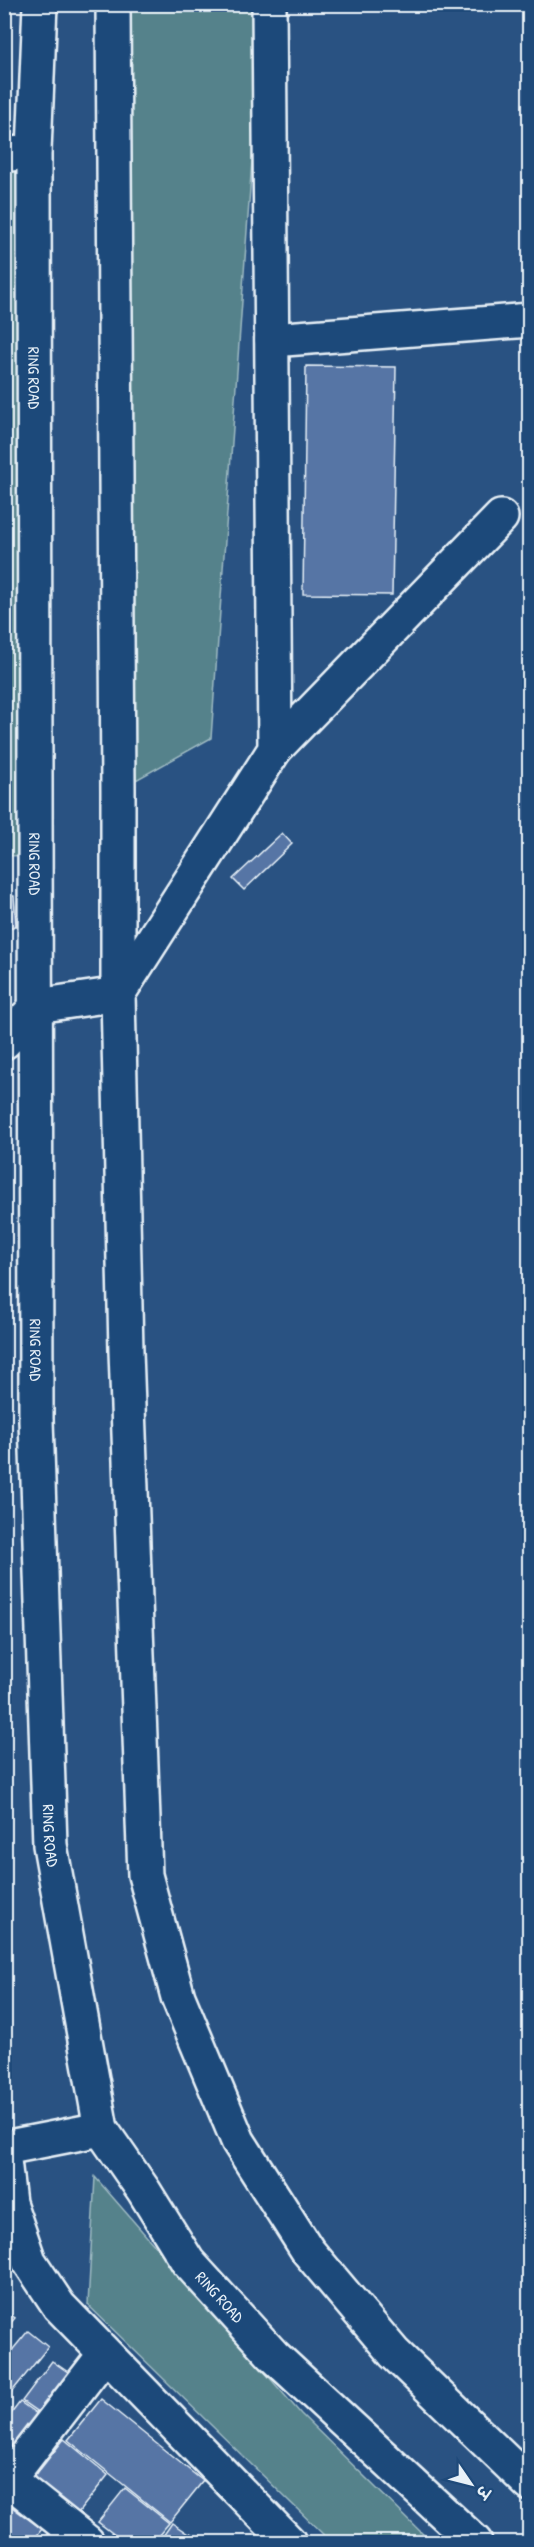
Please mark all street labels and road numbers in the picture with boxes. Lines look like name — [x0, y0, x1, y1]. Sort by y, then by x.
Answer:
street label: RING ROAD — [23, 347, 45, 410]
street label: RING ROAD — [24, 833, 46, 896]
street label: RING ROAD — [25, 1319, 47, 1382]
street label: RING ROAD — [38, 1804, 65, 1869]
street label: RING ROAD — [191, 2266, 249, 2328]

